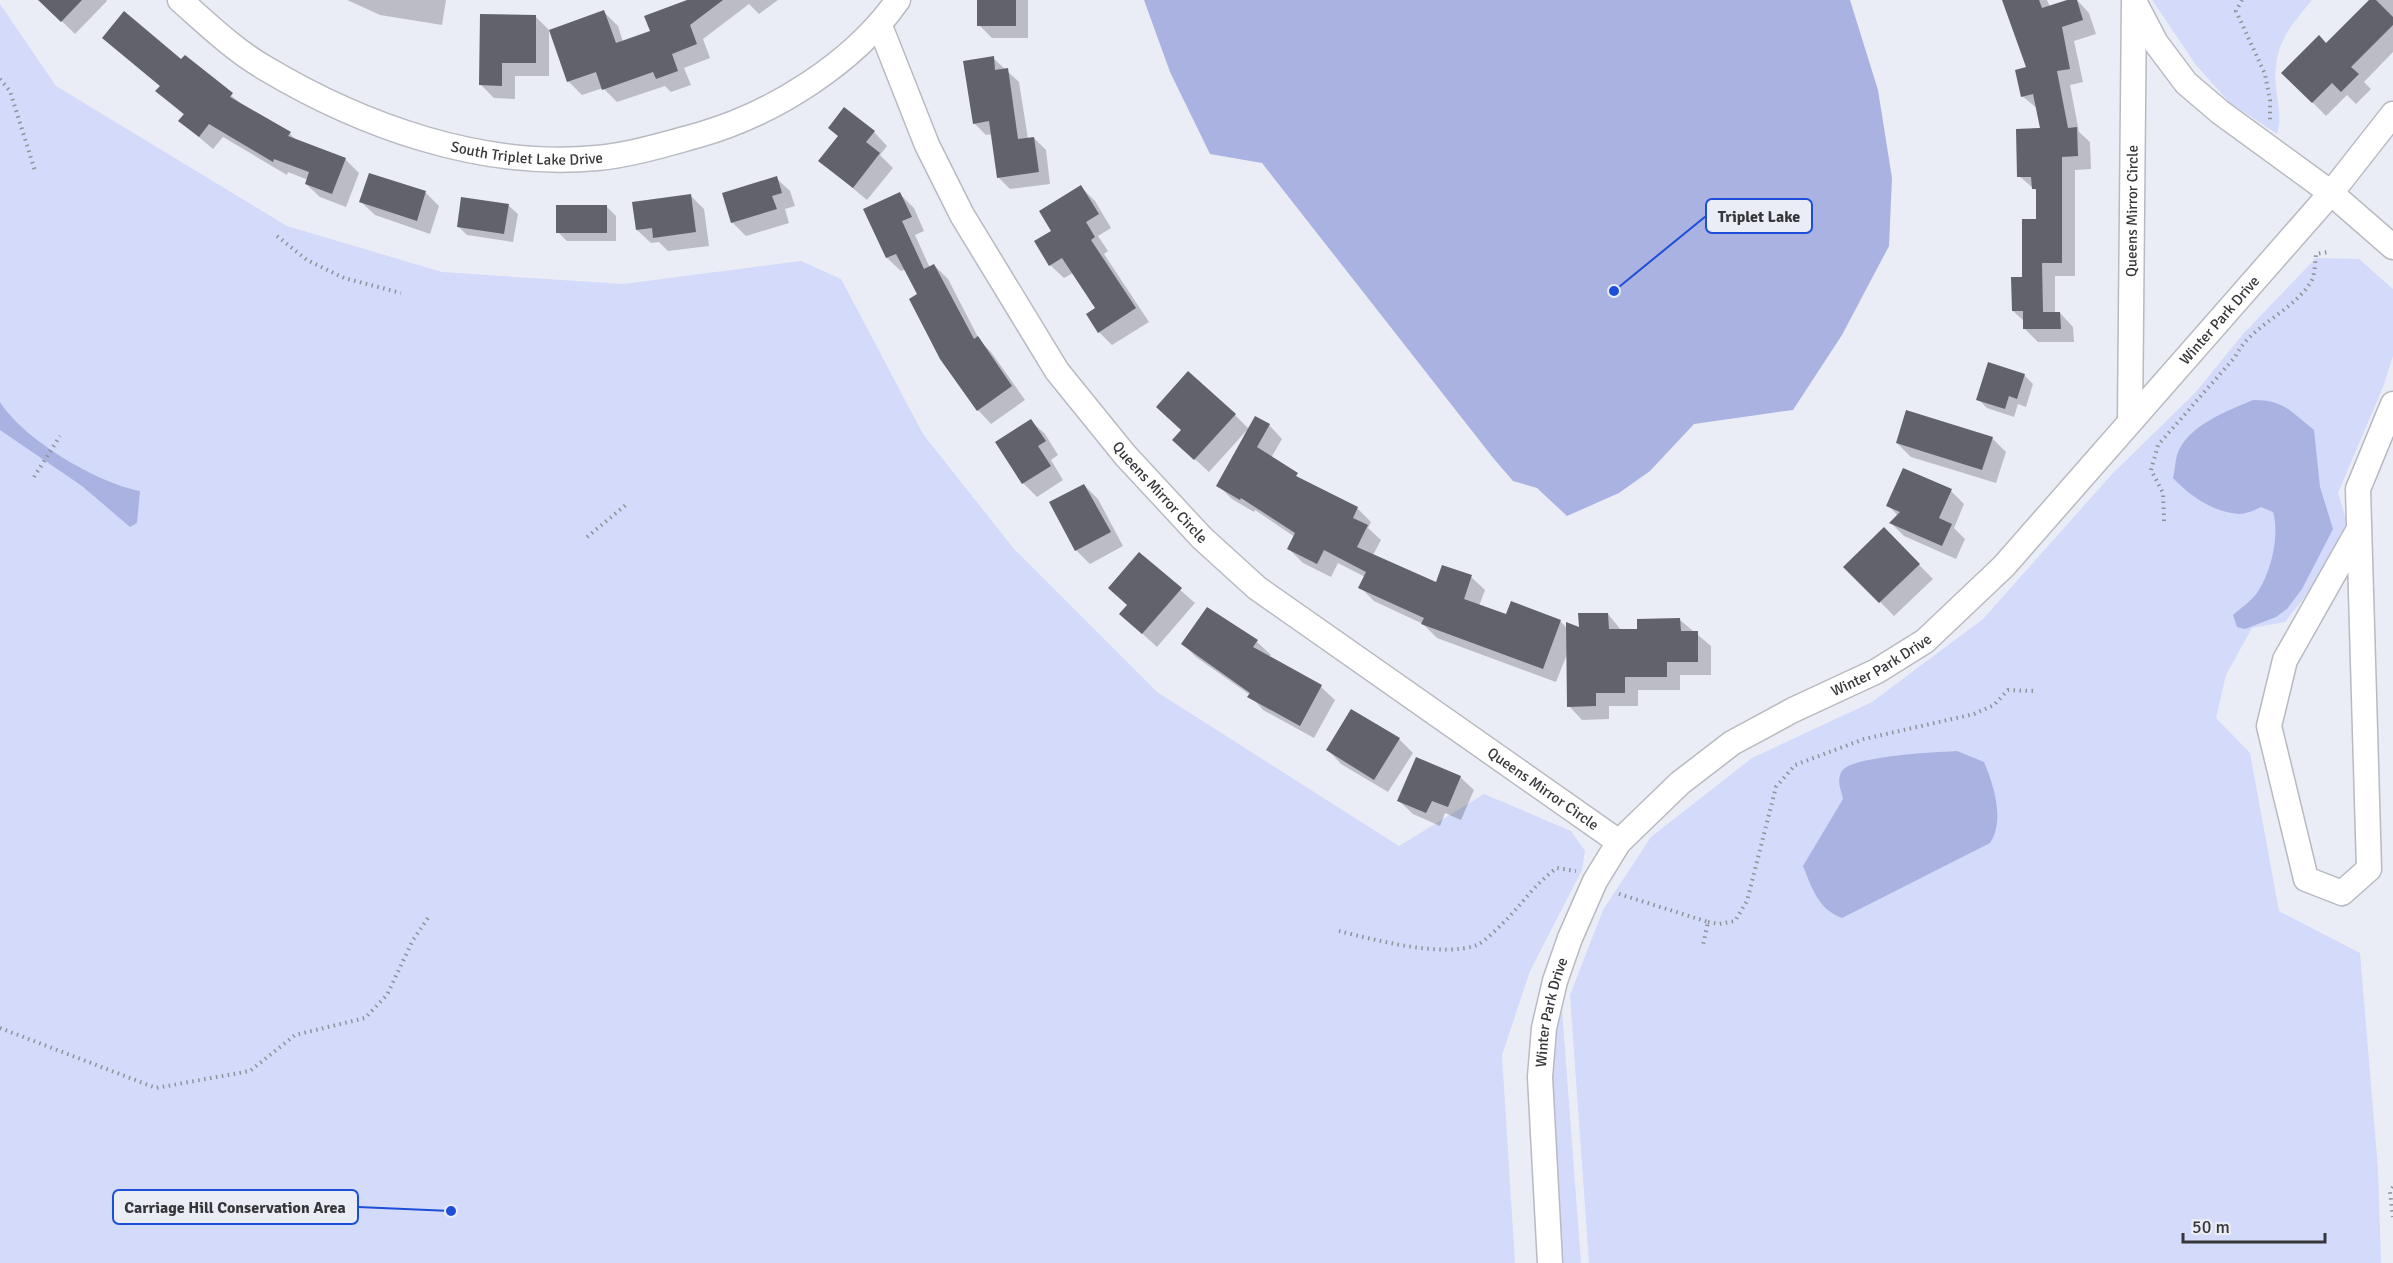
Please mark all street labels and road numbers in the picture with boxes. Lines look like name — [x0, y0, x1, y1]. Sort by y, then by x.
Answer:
street label: South Triplet Lake Drive — [449, 137, 604, 169]
street label: Queens Mirror Circle — [2122, 145, 2142, 277]
street label: Winter Park Drive — [2176, 272, 2263, 368]
street label: Queens Mirror Circle — [1109, 438, 1211, 547]
street label: Winter Park Drive — [1828, 630, 1935, 700]
street label: Queens Mirror Circle — [1484, 743, 1602, 834]
street label: Winter Park Drive — [1532, 955, 1572, 1068]

